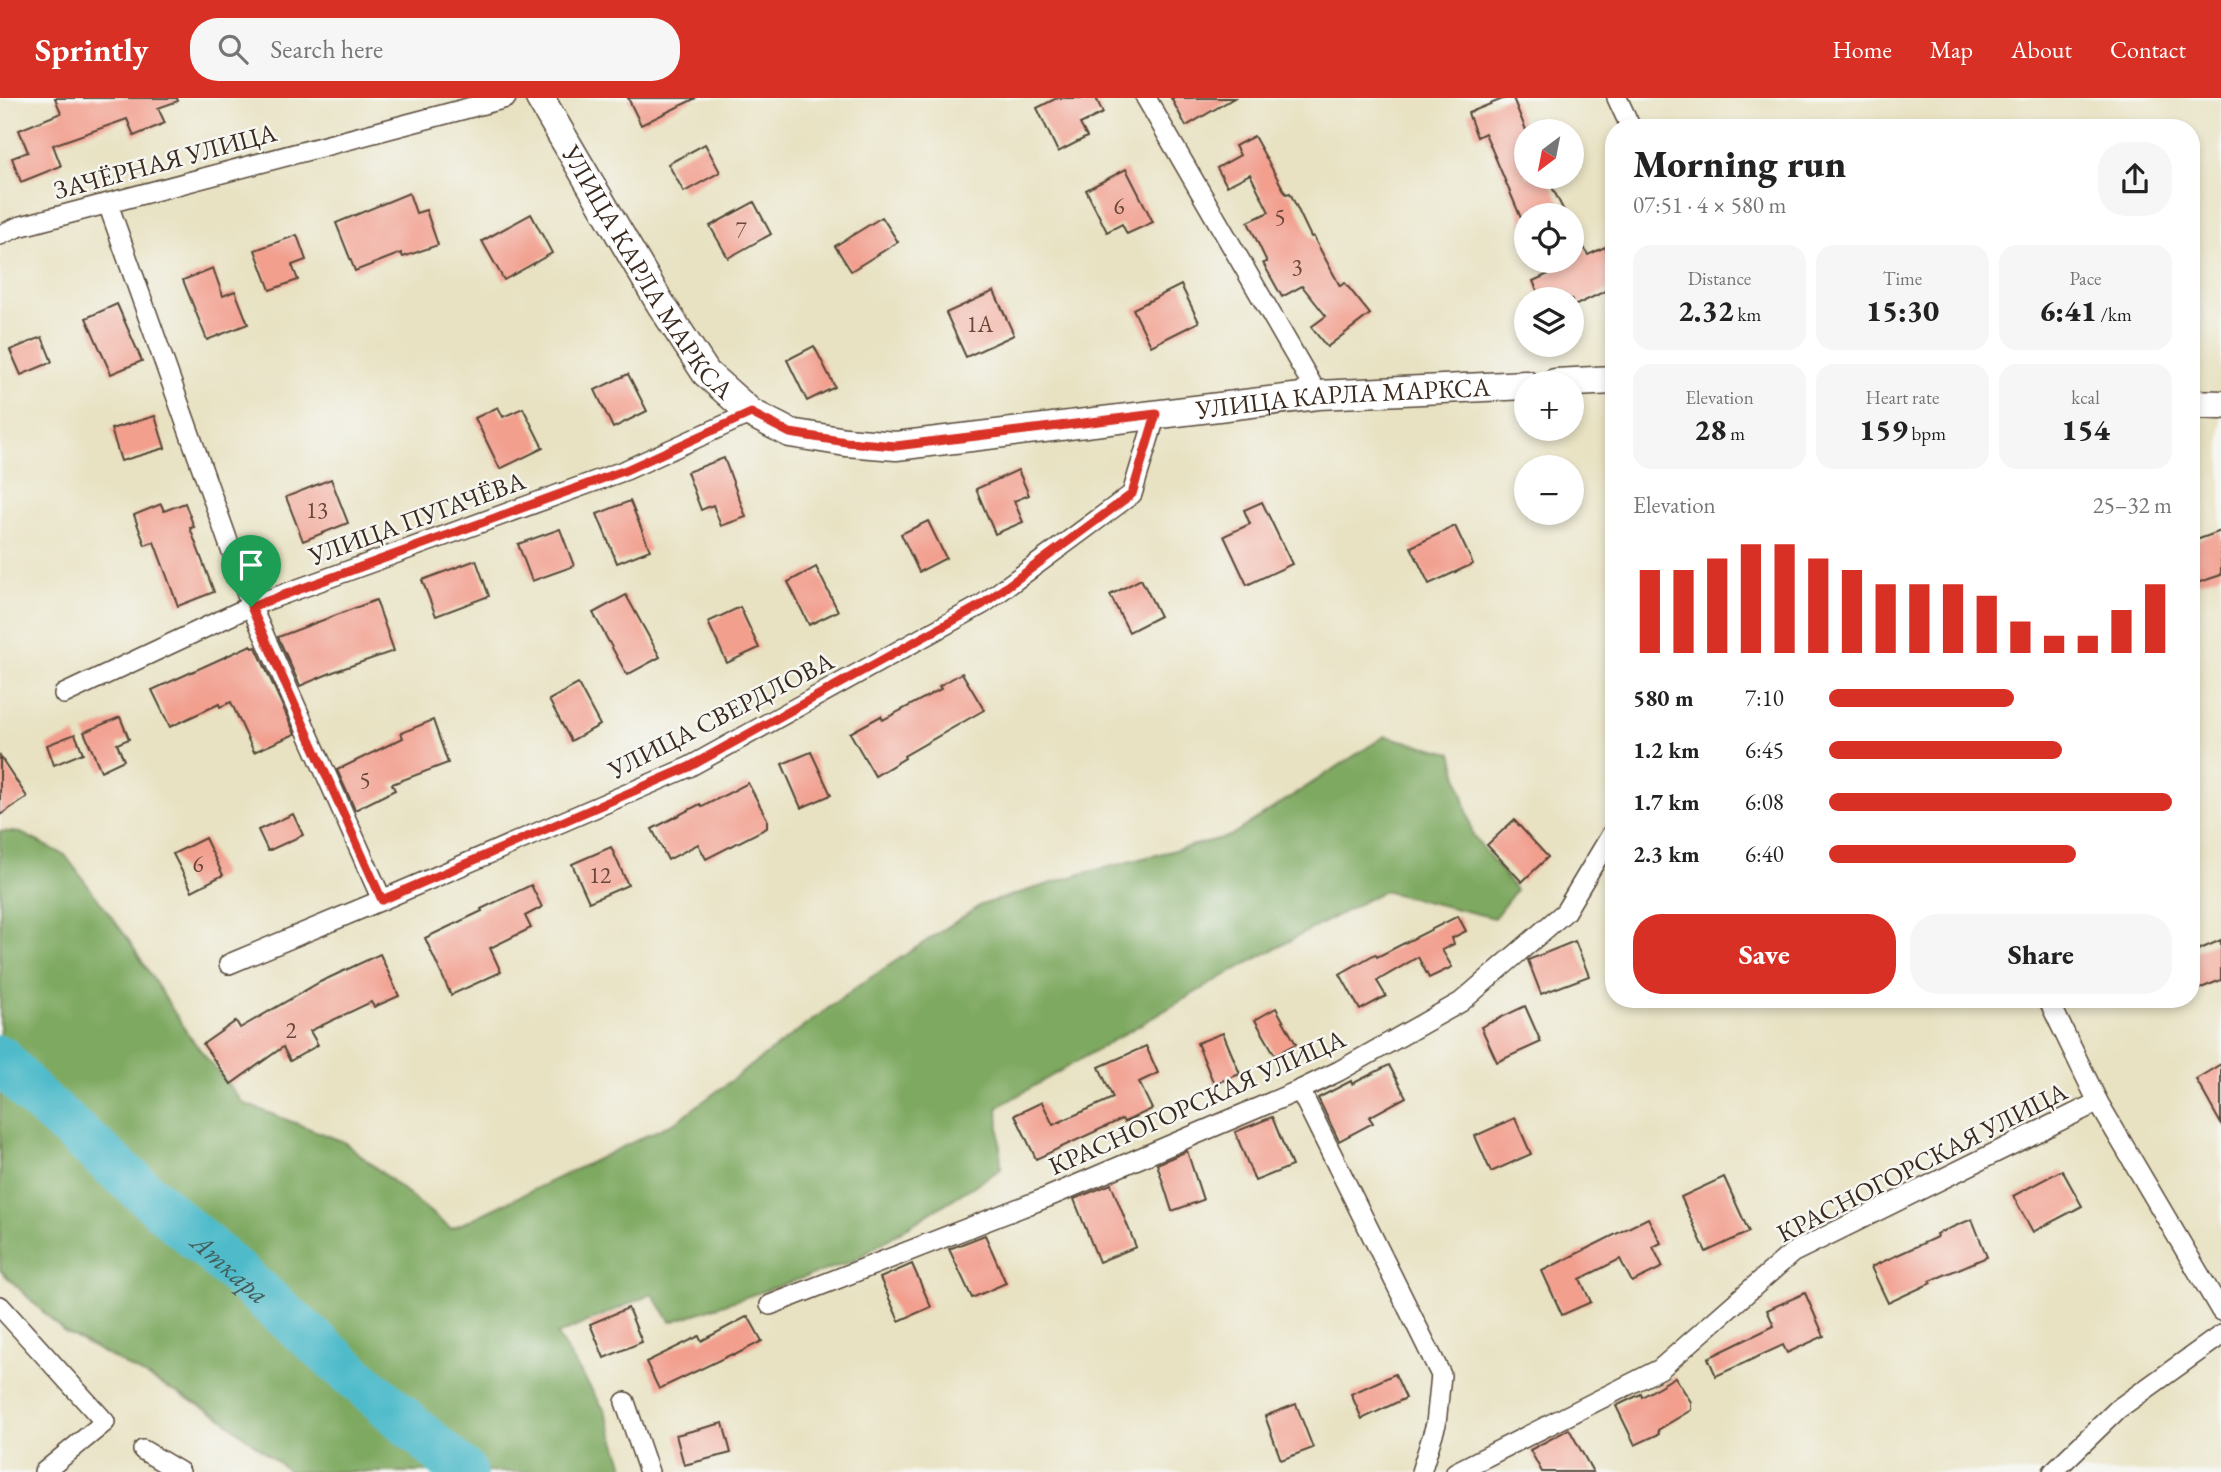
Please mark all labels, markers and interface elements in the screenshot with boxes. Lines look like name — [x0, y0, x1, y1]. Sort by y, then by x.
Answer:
search box — [190, 18, 680, 81]
text: Sprintly — [35, 28, 148, 71]
icon: search — [214, 30, 252, 68]
text: Search here — [270, 32, 383, 66]
text: Home — [1832, 34, 1892, 65]
text: Map — [1930, 34, 1973, 65]
text: About — [2011, 34, 2072, 65]
text: Contact — [2110, 34, 2186, 65]
street label: ЗАЧЁРНАЯ УЛИЦА — [50, 115, 281, 207]
north arrow — [1514, 119, 1584, 189]
map controls — [1514, 119, 1584, 525]
street label: УЛИЦА КАРЛА МАРКСА — [554, 138, 742, 407]
text: Morning run — [1633, 139, 1846, 188]
button: share — [2098, 142, 2172, 216]
text: 07:51 · 4 × 580 m — [1633, 190, 1786, 220]
house number: 6 — [1113, 191, 1125, 221]
house number: 5 — [1274, 202, 1286, 232]
button: locate — [1514, 203, 1584, 273]
house number: 7 — [735, 215, 747, 245]
house number: 3 — [1291, 252, 1303, 282]
text: Distance — [1688, 266, 1751, 291]
text: Time — [1883, 266, 1922, 291]
text: Pace — [2070, 266, 2101, 291]
button: layers — [1514, 287, 1584, 357]
text: 2.32 — [1678, 291, 1734, 330]
text: 15:30 — [1866, 291, 1939, 330]
text: 6:41 — [2039, 291, 2097, 330]
text: km — [1734, 302, 1761, 327]
text: /km — [2097, 302, 2132, 327]
house number: 1А — [967, 309, 995, 339]
street label: УЛИЦА КАРЛА МАРКСА — [1193, 370, 1492, 427]
button: + — [1514, 371, 1584, 441]
text: Elevation — [1685, 385, 1754, 410]
text: Heart rate — [1866, 385, 1939, 410]
text: kcal — [2071, 385, 2100, 410]
text: 28 — [1694, 410, 1726, 449]
text: 159 — [1859, 410, 1908, 449]
text: 154 — [2061, 410, 2110, 449]
text: m — [1726, 421, 1745, 446]
text: bpm — [1908, 421, 1946, 446]
button: − — [1514, 455, 1584, 525]
street label: УЛИЦА ПУГАЧЁВА — [303, 463, 531, 573]
text: Elevation — [1633, 490, 1716, 520]
text: 25–32 m — [2093, 490, 2172, 520]
house number: 13 — [306, 495, 328, 525]
pin — [221, 535, 281, 607]
icon: arrive — [232, 546, 270, 584]
street label: УЛИЦА СВЕРДЛОВА — [602, 643, 840, 787]
text: 580 m — [1633, 683, 1694, 713]
text: 7:10 — [1745, 683, 1784, 713]
text: 1.2 km — [1633, 735, 1700, 765]
text: 6:45 — [1745, 735, 1784, 765]
house number: 5 — [359, 765, 371, 795]
text: 1.7 km — [1633, 787, 1700, 817]
text: 6:08 — [1745, 787, 1784, 817]
text: 2.3 km — [1633, 839, 1700, 869]
text: 6:40 — [1745, 839, 1784, 869]
house number: 6 — [192, 849, 204, 879]
house number: 12 — [589, 860, 611, 890]
button: Save — [1633, 914, 1896, 994]
button: Share — [1910, 914, 2172, 994]
house number: 2 — [285, 1015, 297, 1045]
street label: КРАСНОГОРСКАЯ УЛИЦА — [1043, 1021, 1352, 1183]
street label: КРАСНОГОРСКАЯ УЛИЦА — [1771, 1073, 2074, 1250]
water label: Аткара — [182, 1223, 277, 1312]

